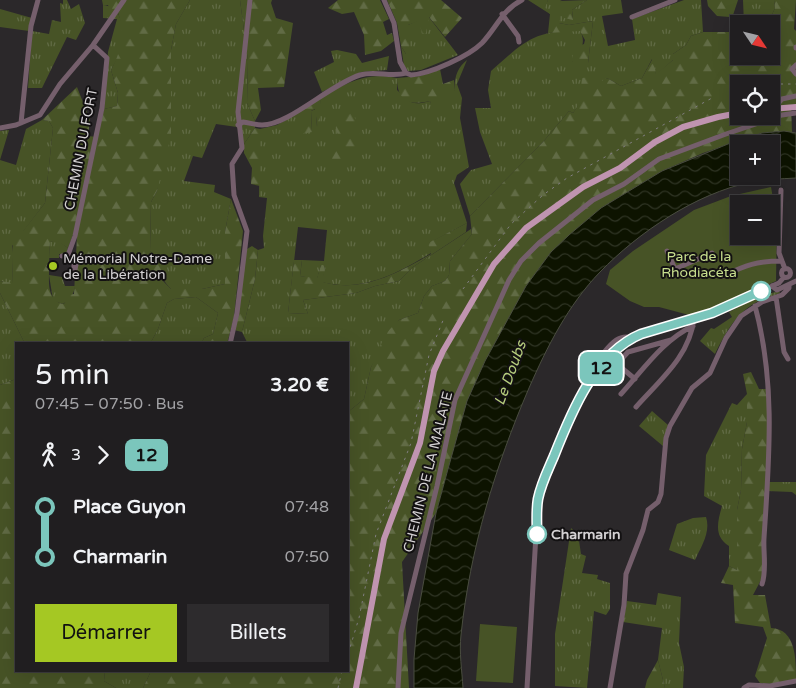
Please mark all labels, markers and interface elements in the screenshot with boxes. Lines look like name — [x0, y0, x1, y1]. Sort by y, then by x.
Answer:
north arrow — [730, 15, 780, 65]
map controls — [730, 15, 780, 245]
button: locate — [730, 75, 780, 125]
street label: CHEMIN DU FORT — [61, 86, 101, 212]
button: + — [730, 135, 780, 185]
button: − — [730, 195, 780, 245]
park label: Parc de la Rhodiacéta — [661, 248, 737, 281]
place label: Mémorial Notre-Dame de la Libération — [63, 250, 212, 283]
marker: Mémorial Notre-Dame de la Libération — [47, 260, 59, 272]
unlabelled marker — [751, 281, 771, 301]
water label: Le Doubs — [490, 337, 531, 408]
line badge: 12 — [578, 352, 624, 384]
text: 12 — [590, 357, 612, 379]
text: 5 min — [35, 358, 110, 392]
text: 3.20 € — [270, 374, 329, 396]
street label: CHEMIN DE LA MALATE — [400, 390, 456, 554]
text: 07:45 – 07:50 · Bus — [35, 394, 184, 414]
icon: walk — [35, 441, 63, 469]
icon: forward — [89, 441, 117, 469]
text: 12 — [135, 444, 158, 466]
text: 3 — [71, 445, 81, 465]
text: Place Guyon — [73, 496, 186, 518]
text: 07:48 — [285, 497, 329, 517]
marker: Charmarin — [527, 524, 547, 544]
place label: Charmarin — [551, 526, 621, 543]
text: Charmarin — [73, 546, 167, 568]
text: 07:50 — [285, 547, 329, 567]
button: Démarrer — [35, 604, 177, 662]
button: Billets — [187, 604, 329, 662]

